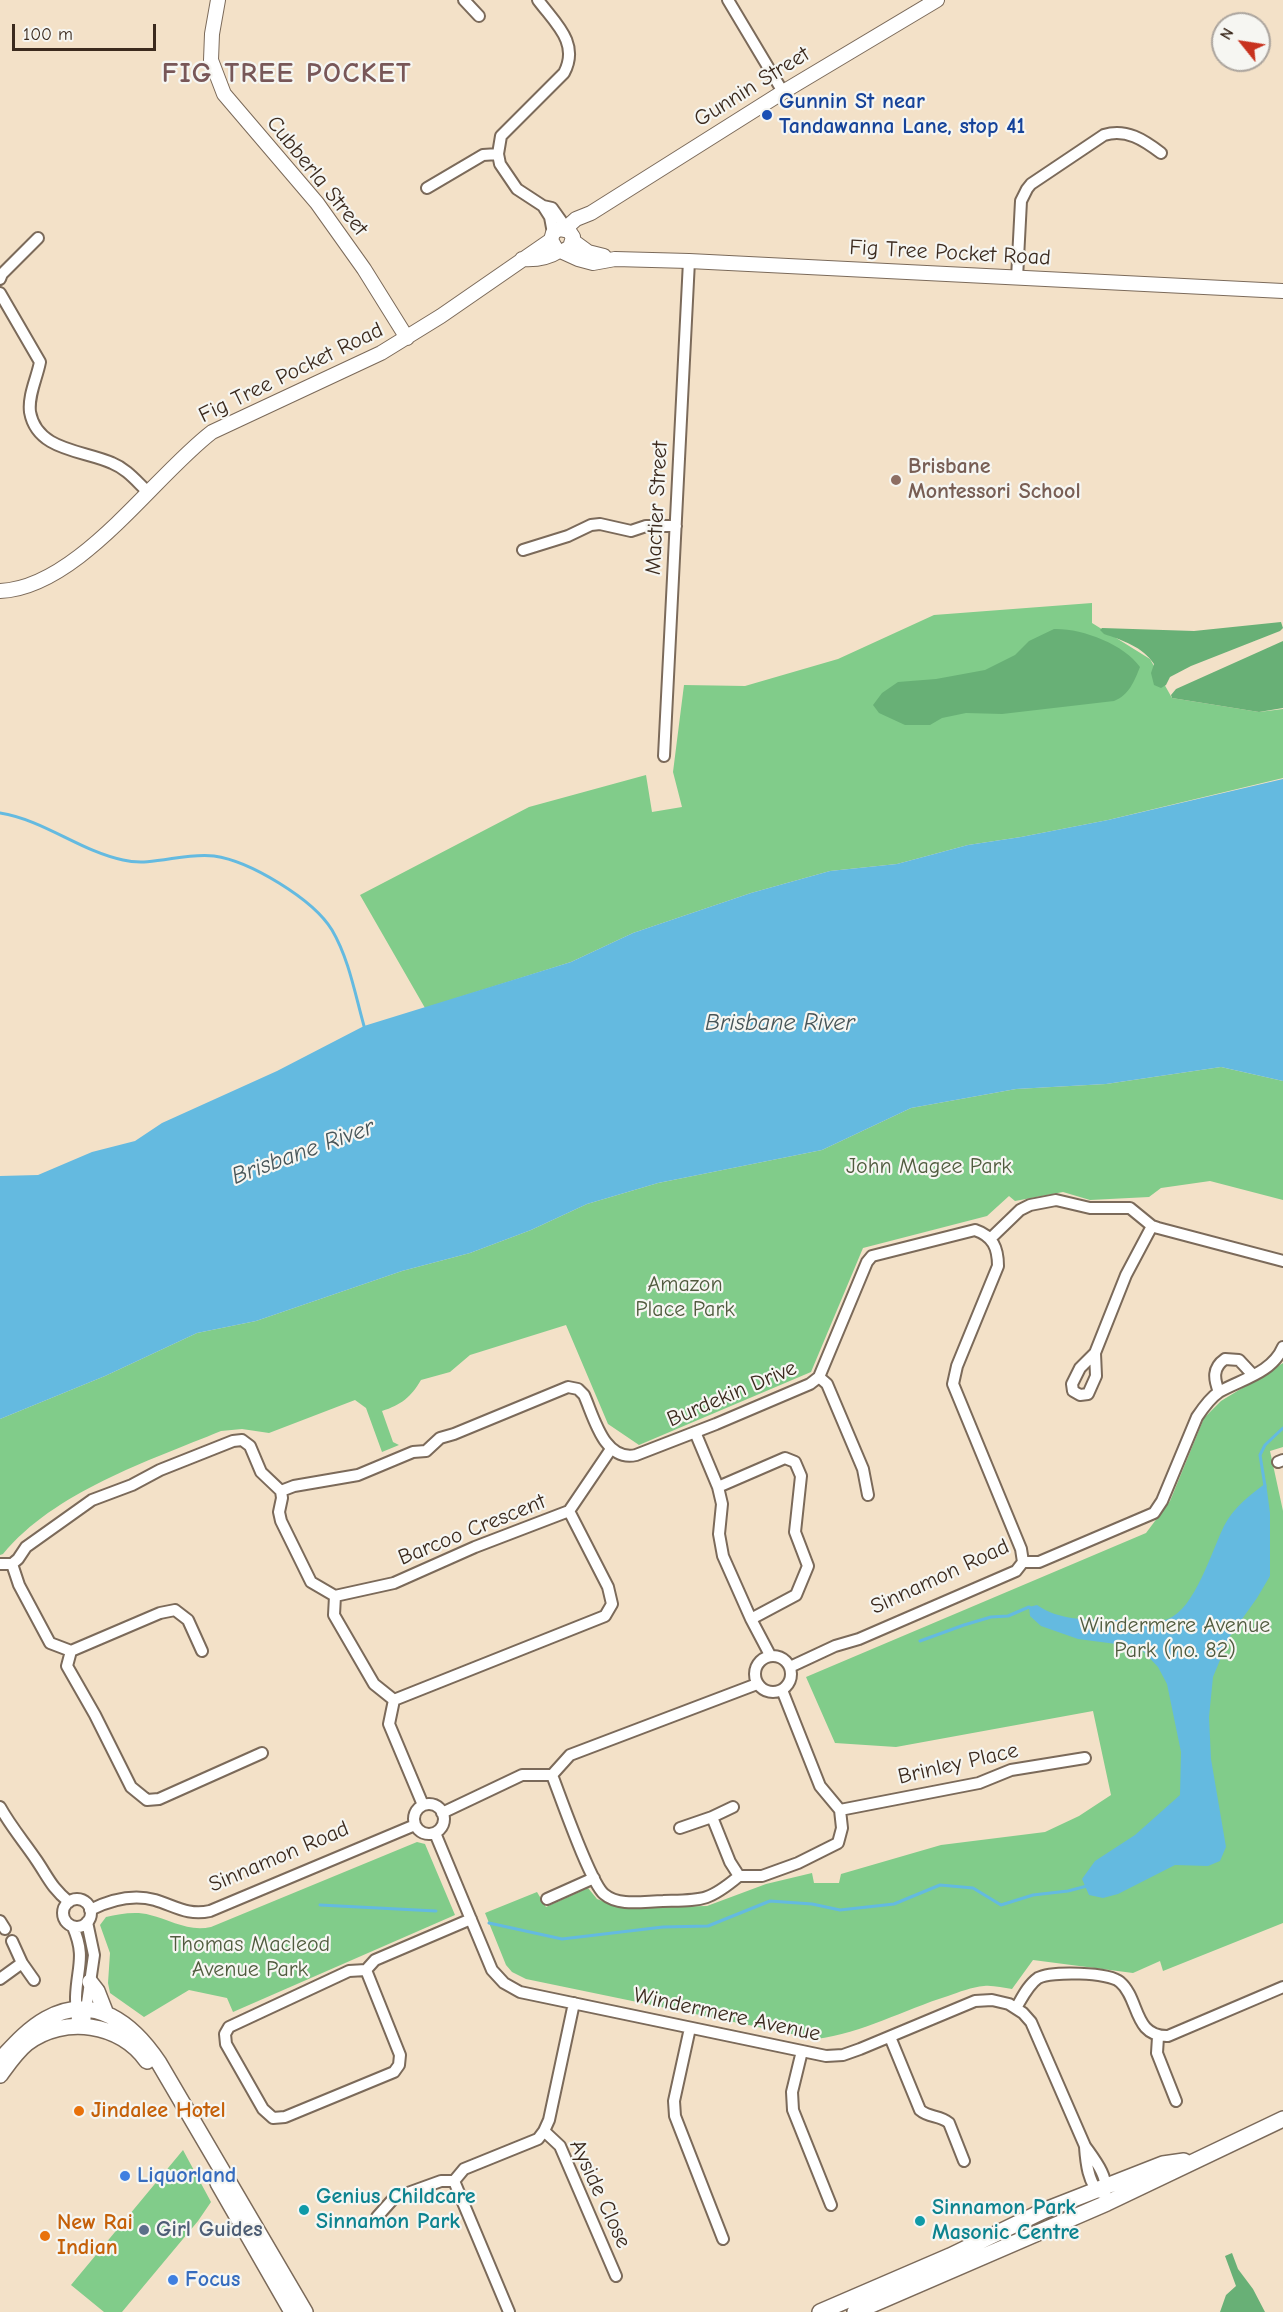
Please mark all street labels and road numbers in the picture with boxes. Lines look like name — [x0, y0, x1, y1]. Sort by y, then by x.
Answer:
street label: Gunnin Street — [689, 41, 815, 133]
street label: Cubberla Street — [261, 111, 373, 241]
street label: Fig Tree Pocket Road — [849, 235, 1051, 271]
street label: Fig Tree Pocket Road — [194, 317, 388, 429]
street label: Mactier Street — [640, 440, 674, 576]
street label: Burdekin Drive — [663, 1355, 801, 1433]
street label: Barcoo Crescent — [395, 1488, 549, 1572]
street label: Sinnamon Road — [867, 1533, 1013, 1621]
street label: Brinley Place — [895, 1737, 1021, 1791]
street label: Sinnamon Road — [205, 1816, 353, 1898]
street label: Windermere Avenue — [631, 1982, 823, 2048]
street label: Ayside Close — [563, 2136, 637, 2252]

